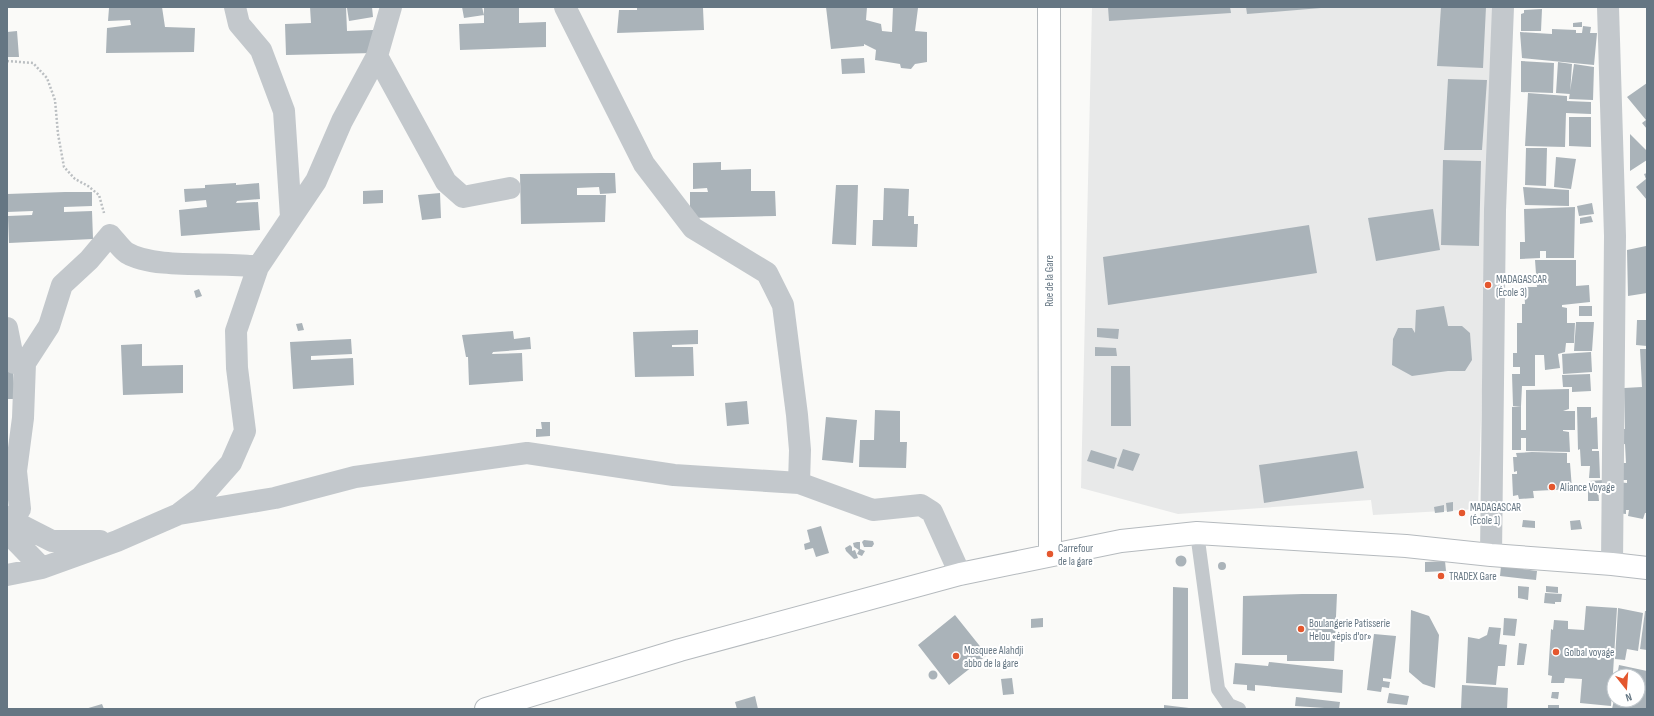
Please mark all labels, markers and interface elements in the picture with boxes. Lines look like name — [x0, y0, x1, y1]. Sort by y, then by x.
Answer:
street label: Rue de la Gare — [1043, 255, 1056, 307]
place label: MADAGASCAR (École 3) — [1496, 273, 1547, 299]
marker: MADAGASCAR (École 3) — [1483, 280, 1493, 290]
place label: Aliance Voyage — [1559, 481, 1615, 494]
marker: Aliance Voyage — [1547, 482, 1557, 492]
place label: MADAGASCAR (École 1) — [1470, 501, 1521, 527]
marker: MADAGASCAR (École 1) — [1457, 508, 1467, 518]
place label: Carrefour de la gare — [1058, 542, 1093, 568]
marker: Carrefour de la gare — [1045, 549, 1055, 559]
place label: TRADEX Gare — [1449, 570, 1497, 583]
marker: TRADEX Gare — [1436, 571, 1446, 581]
place label: Boulangerie Patisserie Helou «épis d'or» — [1309, 617, 1390, 643]
marker: Boulangerie Patisserie Helou «épis d'or» — [1296, 624, 1306, 634]
place label: Mosquee Alahdji abbo de la gare — [964, 644, 1023, 670]
place label: Golbal voyage — [1564, 646, 1614, 659]
marker: Golbal voyage — [1551, 647, 1561, 657]
marker: Mosquee Alahdji abbo de la gare — [951, 651, 961, 661]
north arrow — [1606, 668, 1646, 708]
text: N — [1624, 690, 1633, 704]

